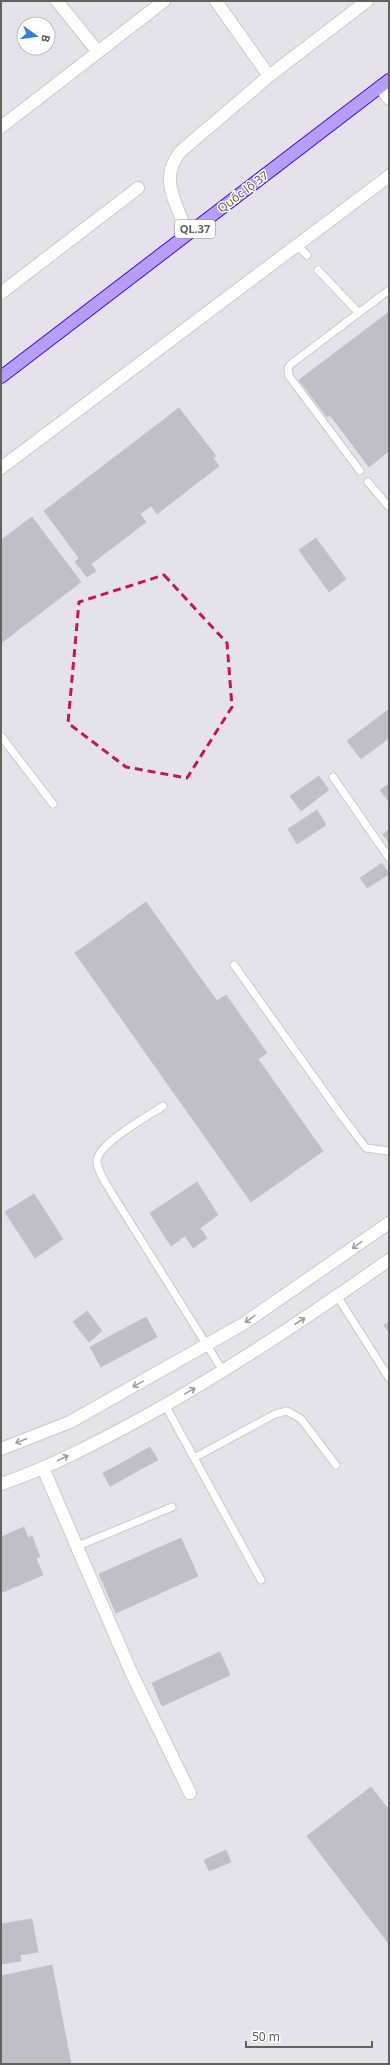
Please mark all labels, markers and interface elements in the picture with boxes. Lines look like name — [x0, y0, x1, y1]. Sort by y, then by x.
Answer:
north arrow — [16, 16, 56, 56]
text: B — [38, 33, 54, 44]
street label: Quốc lộ 37 — [214, 167, 272, 216]
road number: QL.37 — [175, 220, 215, 238]
one-way arrow — [352, 1241, 363, 1249]
one-way arrow — [245, 1315, 256, 1323]
one-way arrow — [294, 1317, 305, 1325]
one-way arrow — [132, 1380, 144, 1388]
one-way arrow — [184, 1386, 196, 1394]
one-way arrow — [16, 1438, 28, 1446]
one-way arrow — [57, 1454, 69, 1461]
scale bar — [246, 2023, 372, 2049]
text: 50 m — [252, 2028, 280, 2045]

